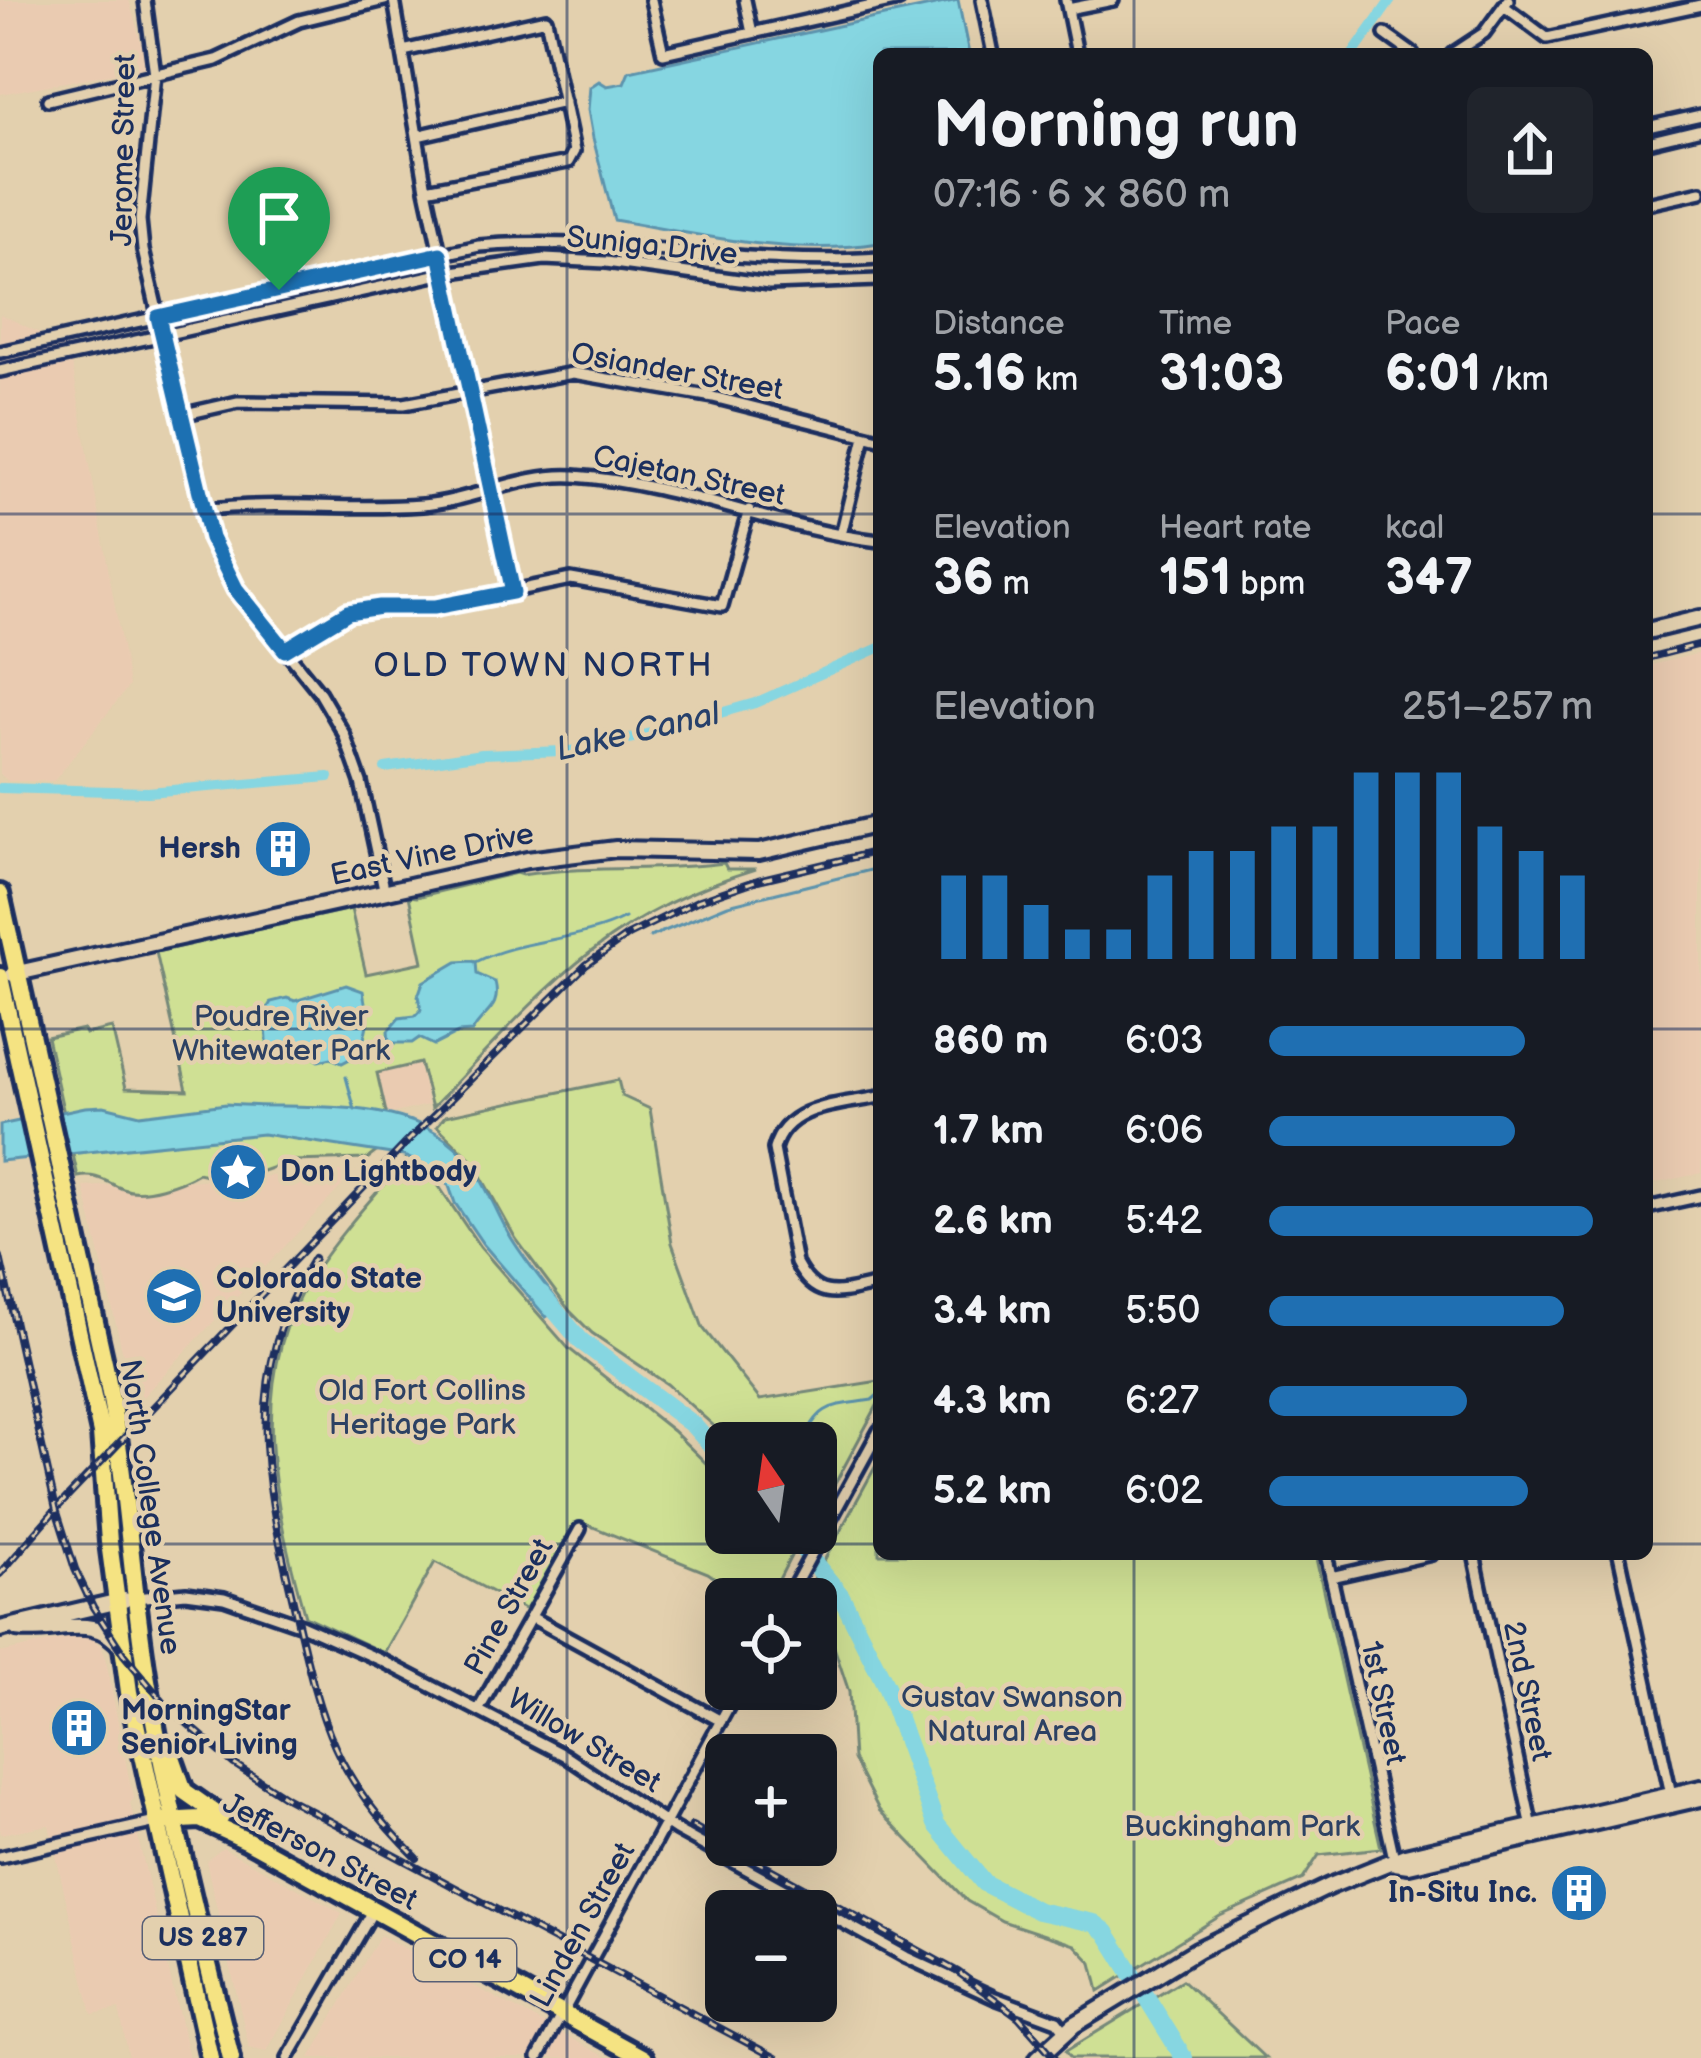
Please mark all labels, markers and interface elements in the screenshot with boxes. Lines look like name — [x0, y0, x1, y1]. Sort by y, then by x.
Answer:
street label: Jerome Street — [104, 53, 144, 247]
text: Morning run — [933, 87, 1299, 166]
button: share — [1467, 87, 1593, 213]
pin — [228, 167, 330, 290]
text: 07:16 · 6 × 860 m — [933, 172, 1230, 219]
icon: arrive — [246, 185, 312, 251]
street label: Suniga Drive — [565, 219, 739, 273]
text: Distance — [933, 304, 1065, 344]
text: Time — [1159, 304, 1232, 344]
text: Pace — [1385, 304, 1460, 344]
street label: Osiander Street — [568, 336, 786, 408]
text: 5.16 — [933, 344, 1026, 405]
text: 31:03 — [1159, 344, 1284, 405]
text: 6:01 — [1385, 344, 1481, 405]
text: km — [1026, 360, 1078, 400]
text: /km — [1481, 360, 1549, 400]
street label: Cajetan Street — [590, 438, 788, 514]
text: Elevation — [933, 508, 1071, 548]
text: Heart rate — [1159, 508, 1311, 548]
text: kcal — [1385, 508, 1444, 548]
text: 36 — [933, 548, 994, 609]
text: 151 — [1159, 548, 1231, 609]
text: 347 — [1385, 548, 1473, 609]
text: m — [994, 564, 1030, 604]
text: bpm — [1231, 564, 1305, 604]
district label: OLD TOWN NORTH — [373, 646, 715, 686]
text: Elevation — [933, 684, 1096, 731]
text: 251–257 m — [1402, 684, 1593, 731]
water label: Lake Canal — [552, 693, 725, 770]
street label: East Vine Drive — [327, 816, 537, 894]
building icon: Hersh — [252, 818, 314, 880]
place label: Hersh — [158, 831, 241, 867]
park label: Poudre River Whitewater Park — [172, 999, 390, 1069]
text: 860 m — [933, 1018, 1048, 1065]
text: 6:03 — [1125, 1018, 1204, 1065]
text: 1.7 km — [933, 1108, 1044, 1155]
text: 6:06 — [1125, 1108, 1203, 1155]
place icon: Don Lightbody — [207, 1141, 269, 1203]
place label: Don Lightbody — [280, 1154, 477, 1190]
text: 2.6 km — [933, 1198, 1053, 1245]
text: 5:42 — [1125, 1198, 1202, 1245]
place label: Colorado State University — [216, 1261, 422, 1331]
school or university icon: Colorado State University — [143, 1265, 205, 1327]
text: 3.4 km — [933, 1288, 1052, 1335]
text: 5:50 — [1125, 1288, 1201, 1335]
street label: North College Avenue — [111, 1357, 189, 1657]
park label: Old Fort Collins Heritage Park — [318, 1373, 526, 1443]
text: 4.3 km — [933, 1378, 1052, 1425]
text: 6:27 — [1125, 1378, 1199, 1425]
north arrow — [705, 1422, 837, 1554]
map controls — [705, 1422, 837, 2022]
text: 5.2 km — [933, 1468, 1052, 1515]
text: 6:02 — [1125, 1468, 1203, 1515]
street label: Pine Street — [457, 1532, 561, 1682]
button: locate — [705, 1578, 837, 1710]
street label: 2nd Street — [1495, 1618, 1559, 1764]
street label: 1st Street — [1352, 1638, 1414, 1768]
park label: Gustav Swanson Natural Area — [901, 1680, 1123, 1750]
street label: Willow Street — [501, 1681, 667, 1801]
place label: MorningStar Senior Living — [121, 1693, 298, 1763]
building icon: MorningStar Senior Living — [48, 1697, 110, 1759]
button: + — [705, 1734, 837, 1866]
street label: Jefferson Street — [216, 1786, 424, 1918]
park label: Buckingham Park — [1124, 1809, 1360, 1845]
street label: Linden Street — [523, 1836, 643, 2014]
building icon: In-Situ Inc. — [1548, 1862, 1610, 1924]
place label: In-Situ Inc. — [1388, 1875, 1537, 1911]
button: − — [705, 1890, 837, 2022]
road number: US 287 — [143, 1917, 263, 1959]
road number: CO 14 — [414, 1939, 516, 1981]

